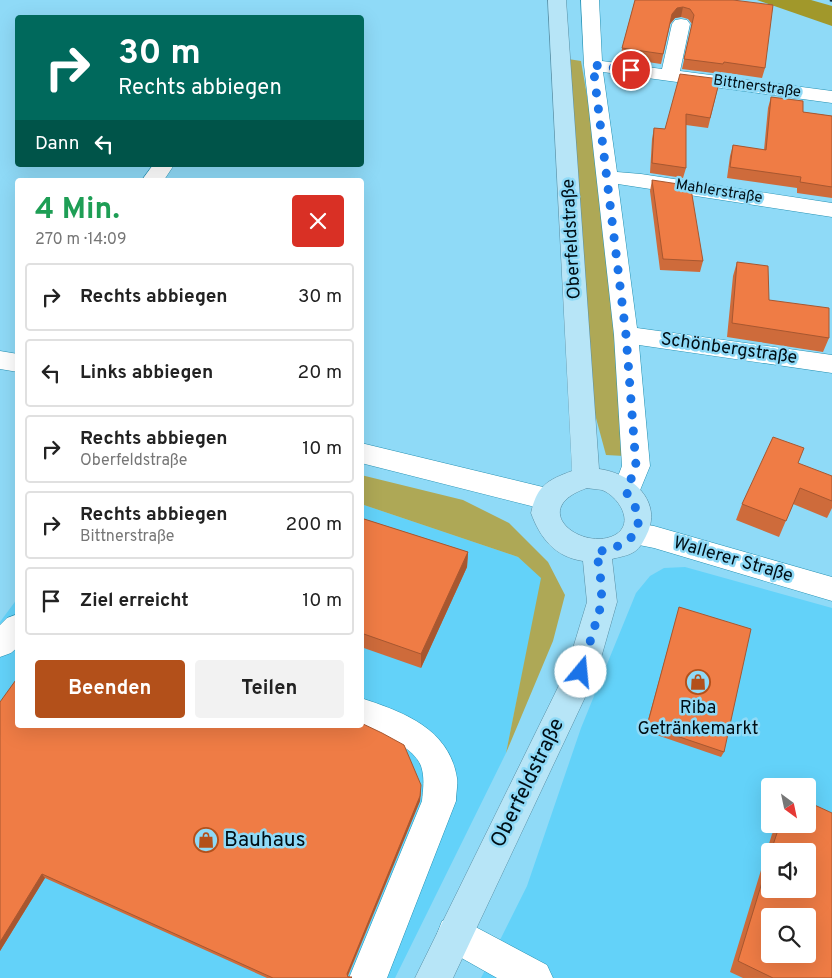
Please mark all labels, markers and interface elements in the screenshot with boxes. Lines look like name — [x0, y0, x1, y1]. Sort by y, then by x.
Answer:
text: 30 m — [118, 32, 201, 76]
icon: right — [35, 35, 100, 100]
pin — [610, 49, 652, 91]
icon: arrive — [617, 56, 645, 84]
street label: Bittnerstraße — [712, 71, 802, 103]
text: Rechts abbiegen — [118, 75, 282, 102]
icon: left — [90, 130, 118, 158]
text: Dann — [35, 132, 80, 156]
street label: Mahlerstraße — [674, 176, 764, 208]
street label: Oberfeldstraße — [557, 178, 587, 300]
text: 4 Min. — [35, 192, 120, 229]
button: close — [292, 195, 344, 247]
text: 270 m · 14:09 — [35, 230, 127, 250]
icon: right — [37, 283, 65, 311]
text: Rechts abbiegen — [80, 285, 228, 309]
text: 30 m — [298, 285, 342, 309]
street label: Schönbergstraße — [659, 328, 799, 370]
icon: left — [37, 359, 65, 387]
text: Links abbiegen — [80, 361, 213, 385]
text: 20 m — [298, 361, 342, 385]
text: Rechts abbiegen — [80, 427, 228, 451]
icon: right — [37, 435, 65, 463]
text: 10 m — [302, 437, 342, 461]
text: Oberfeldstraße — [80, 451, 187, 471]
text: Rechts abbiegen — [80, 503, 228, 527]
icon: right — [37, 511, 65, 539]
text: 200 m — [286, 513, 342, 537]
text: Bittnerstraße — [80, 527, 174, 547]
street label: Wallerer Straße — [670, 532, 796, 588]
icon: arrive — [37, 587, 65, 615]
text: Ziel erreicht — [80, 589, 189, 613]
text: 10 m — [302, 589, 342, 613]
position arrow — [554, 645, 606, 697]
button: Beenden — [35, 660, 185, 718]
button: Teilen — [195, 660, 344, 718]
shop icon: Riba Getränkemarkt — [685, 669, 711, 695]
place label: Riba Getränkemarkt — [637, 697, 759, 741]
street label: Oberfeldstraße — [485, 714, 571, 852]
north arrow — [761, 778, 816, 832]
map controls — [761, 778, 816, 963]
shop icon: Bauhaus — [193, 827, 219, 853]
place label: Bauhaus — [224, 827, 305, 854]
button: sound — [761, 843, 816, 898]
button: search — [761, 908, 816, 963]

